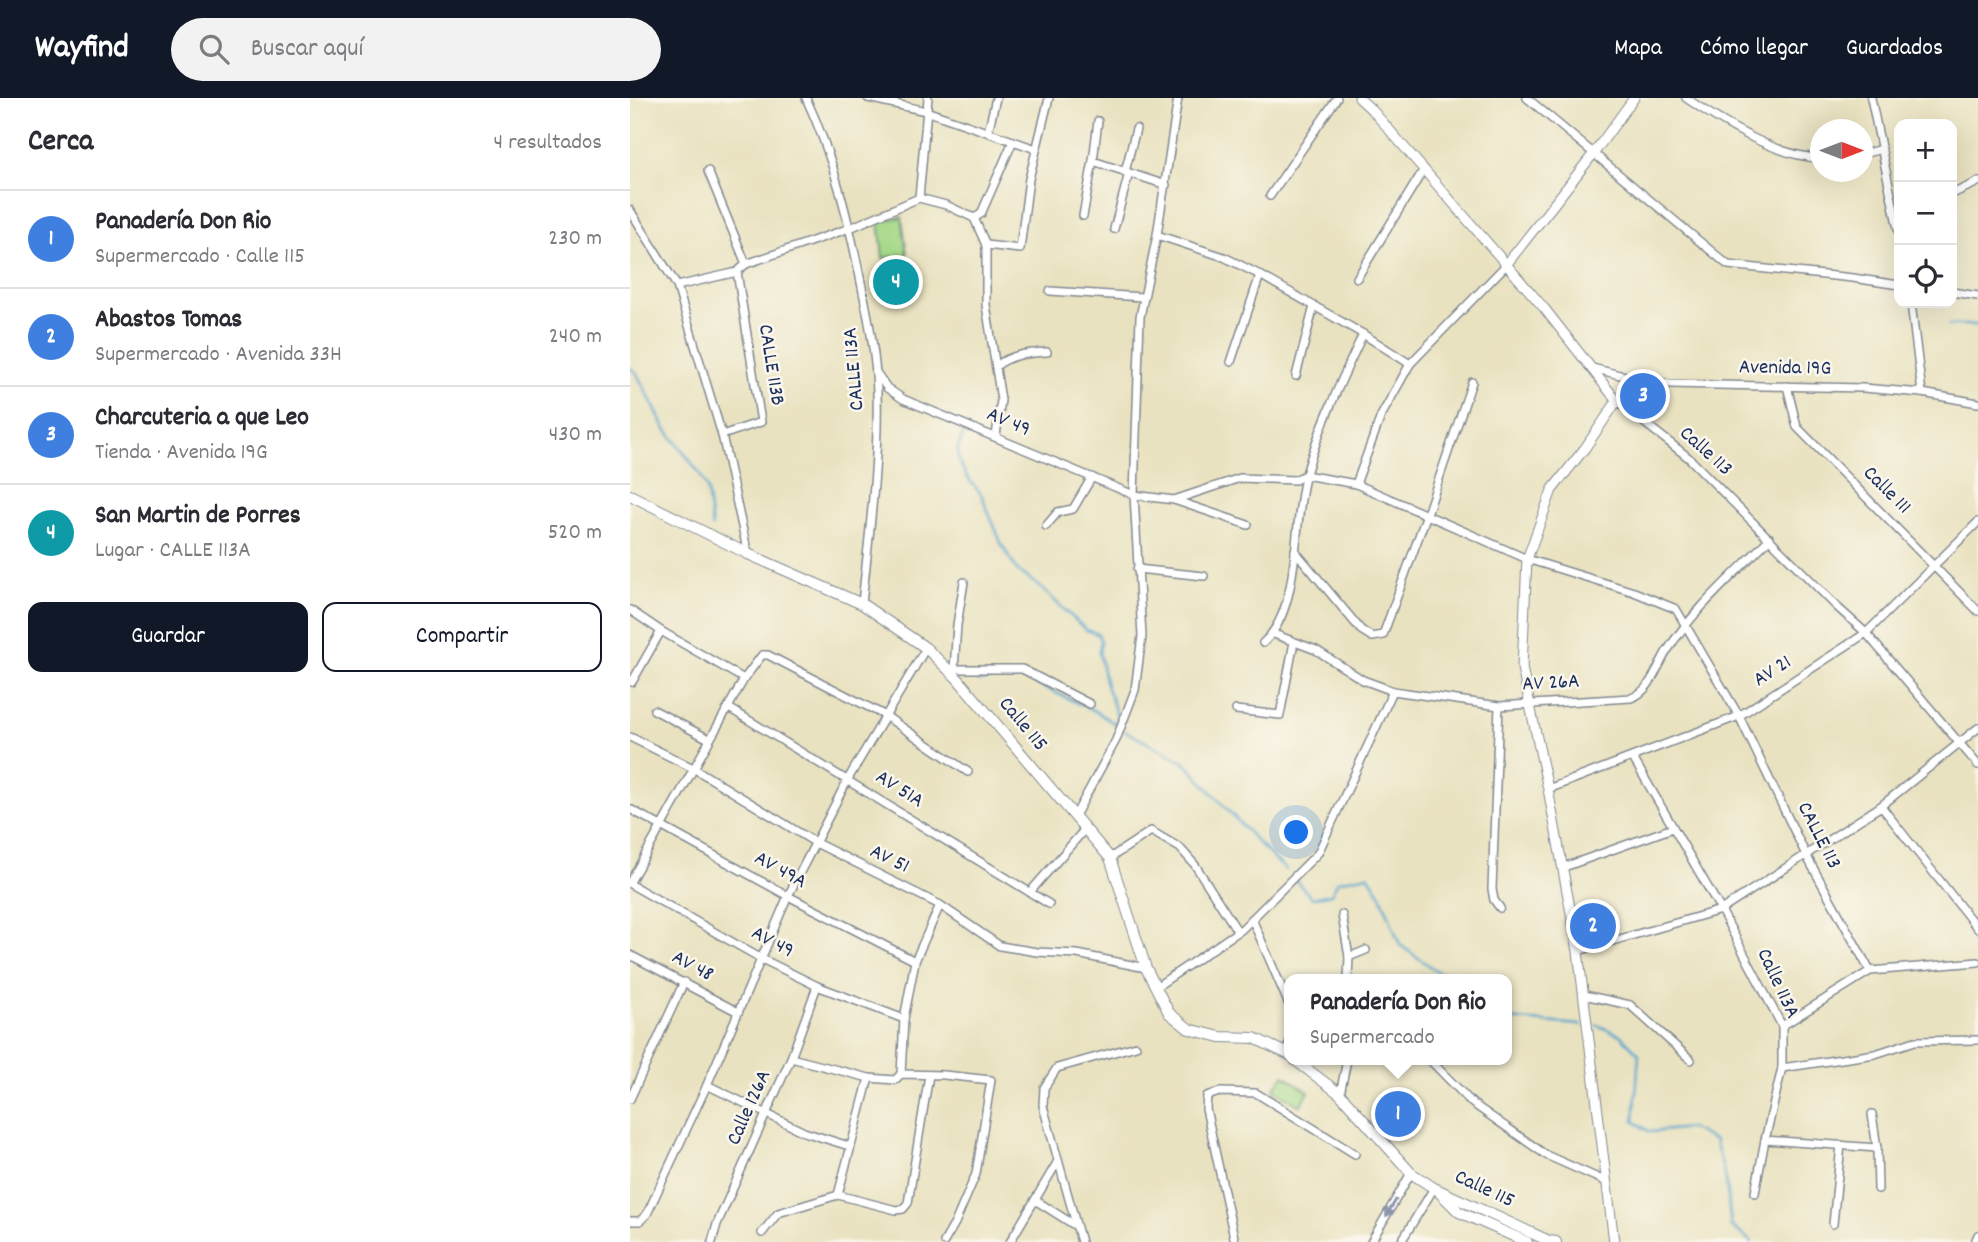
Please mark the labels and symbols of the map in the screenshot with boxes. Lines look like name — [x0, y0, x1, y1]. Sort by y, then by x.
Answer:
north arrow — [1810, 119, 1873, 182]
pin: 4 — [873, 256, 919, 308]
street label: CALLE 113B — [749, 322, 791, 408]
street label: CALLE 113A — [836, 326, 874, 412]
street label: Avenida 19G — [1739, 353, 1831, 385]
pin: 3 — [1620, 370, 1666, 422]
street label: AV 49 — [982, 400, 1034, 446]
street label: Calle 113 — [1672, 420, 1738, 484]
street label: Calle 111 — [1855, 460, 1917, 522]
street label: AV 21 — [1748, 648, 1798, 696]
street label: AV 26A — [1522, 668, 1580, 700]
street label: Calle 115 — [990, 691, 1054, 759]
street label: AV 51A — [869, 763, 929, 817]
street label: CALLE 113 — [1788, 797, 1848, 875]
your location — [1279, 815, 1313, 849]
street label: AV 51 — [864, 838, 914, 882]
street label: AV 49A — [748, 844, 812, 898]
pin: 2 — [1570, 900, 1616, 952]
street label: AV 49 — [745, 919, 799, 967]
street label: AV 48 — [666, 944, 718, 990]
street label: Calle 113A — [1748, 944, 1806, 1024]
street label: Calle 126A — [720, 1065, 780, 1151]
pin: 1 — [1375, 1088, 1421, 1140]
street label: Calle 115 — [1449, 1163, 1519, 1217]
one-way arrow — [1385, 1198, 1397, 1217]

